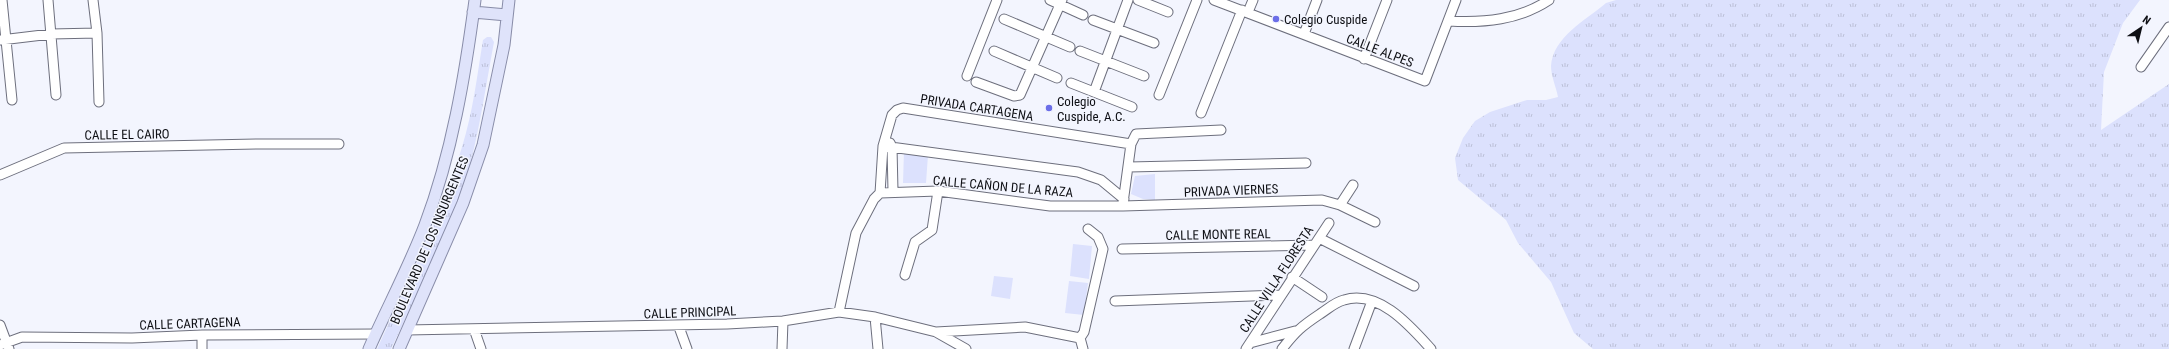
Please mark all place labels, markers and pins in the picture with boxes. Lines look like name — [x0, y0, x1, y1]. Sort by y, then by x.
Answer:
place label: Colegio Cuspide — [1284, 12, 1367, 27]
marker: Colegio Cuspide — [1271, 14, 1281, 24]
place label: Colegio Cuspide, A.C. — [1057, 94, 1126, 124]
marker: Colegio Cuspide, A.C. — [1044, 103, 1054, 113]

